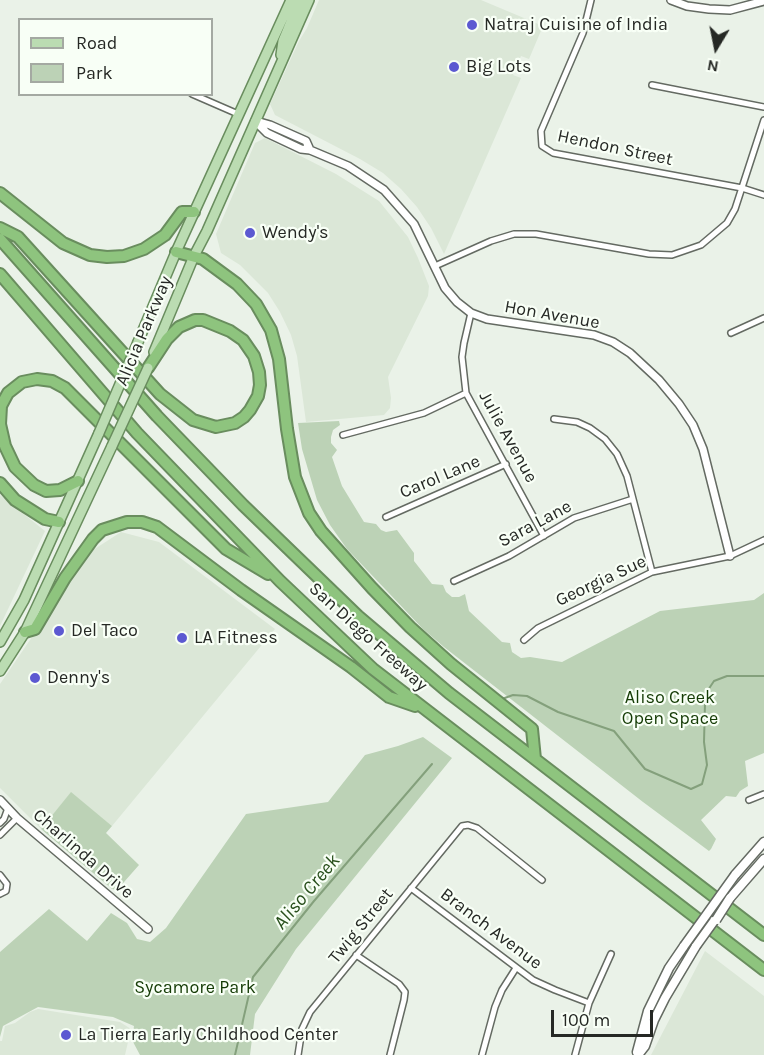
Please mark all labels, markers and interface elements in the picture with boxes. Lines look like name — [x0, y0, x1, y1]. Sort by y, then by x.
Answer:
place label: Natraj Cuisine of India — [484, 14, 668, 36]
legend — [18, 18, 213, 96]
marker: Natraj Cuisine of India — [465, 18, 479, 32]
north arrow — [686, 18, 746, 78]
text: Road — [76, 32, 117, 54]
place label: Big Lots — [466, 56, 531, 78]
text: N — [705, 56, 720, 77]
marker: Big Lots — [447, 60, 461, 74]
text: Park — [76, 62, 113, 84]
street label: Hendon Street — [555, 125, 675, 171]
place label: Wendy's — [262, 222, 329, 244]
marker: Wendy's — [243, 226, 257, 240]
street label: Alicia Parkway — [111, 273, 177, 389]
street label: Hon Avenue — [503, 296, 601, 334]
street label: Julie Avenue — [474, 387, 542, 487]
street label: Carol Lane — [397, 450, 483, 504]
street label: Sara Lane — [495, 496, 575, 552]
street label: Georgia Sue — [552, 551, 650, 611]
street label: San Diego Freeway — [304, 578, 432, 696]
place label: Del Taco — [71, 620, 138, 642]
marker: Del Taco — [52, 624, 66, 638]
place label: LA Fitness — [194, 627, 278, 649]
marker: LA Fitness — [175, 631, 189, 645]
place label: Denny's — [47, 667, 110, 689]
marker: Denny's — [28, 671, 42, 685]
park label: Aliso Creek Open Space — [622, 687, 718, 730]
street label: Charlinda Drive — [28, 804, 138, 904]
water label: Aliso Creek — [269, 849, 345, 935]
street label: Twig Street — [324, 884, 398, 968]
street label: Branch Avenue — [436, 884, 546, 974]
park label: Sycamore Park — [134, 977, 256, 999]
scale bar — [554, 998, 656, 1036]
text: 100 m — [562, 1009, 610, 1031]
place label: La Tierra Early Childhood Center — [78, 1024, 338, 1046]
marker: La Tierra Early Childhood Center — [59, 1028, 73, 1042]

